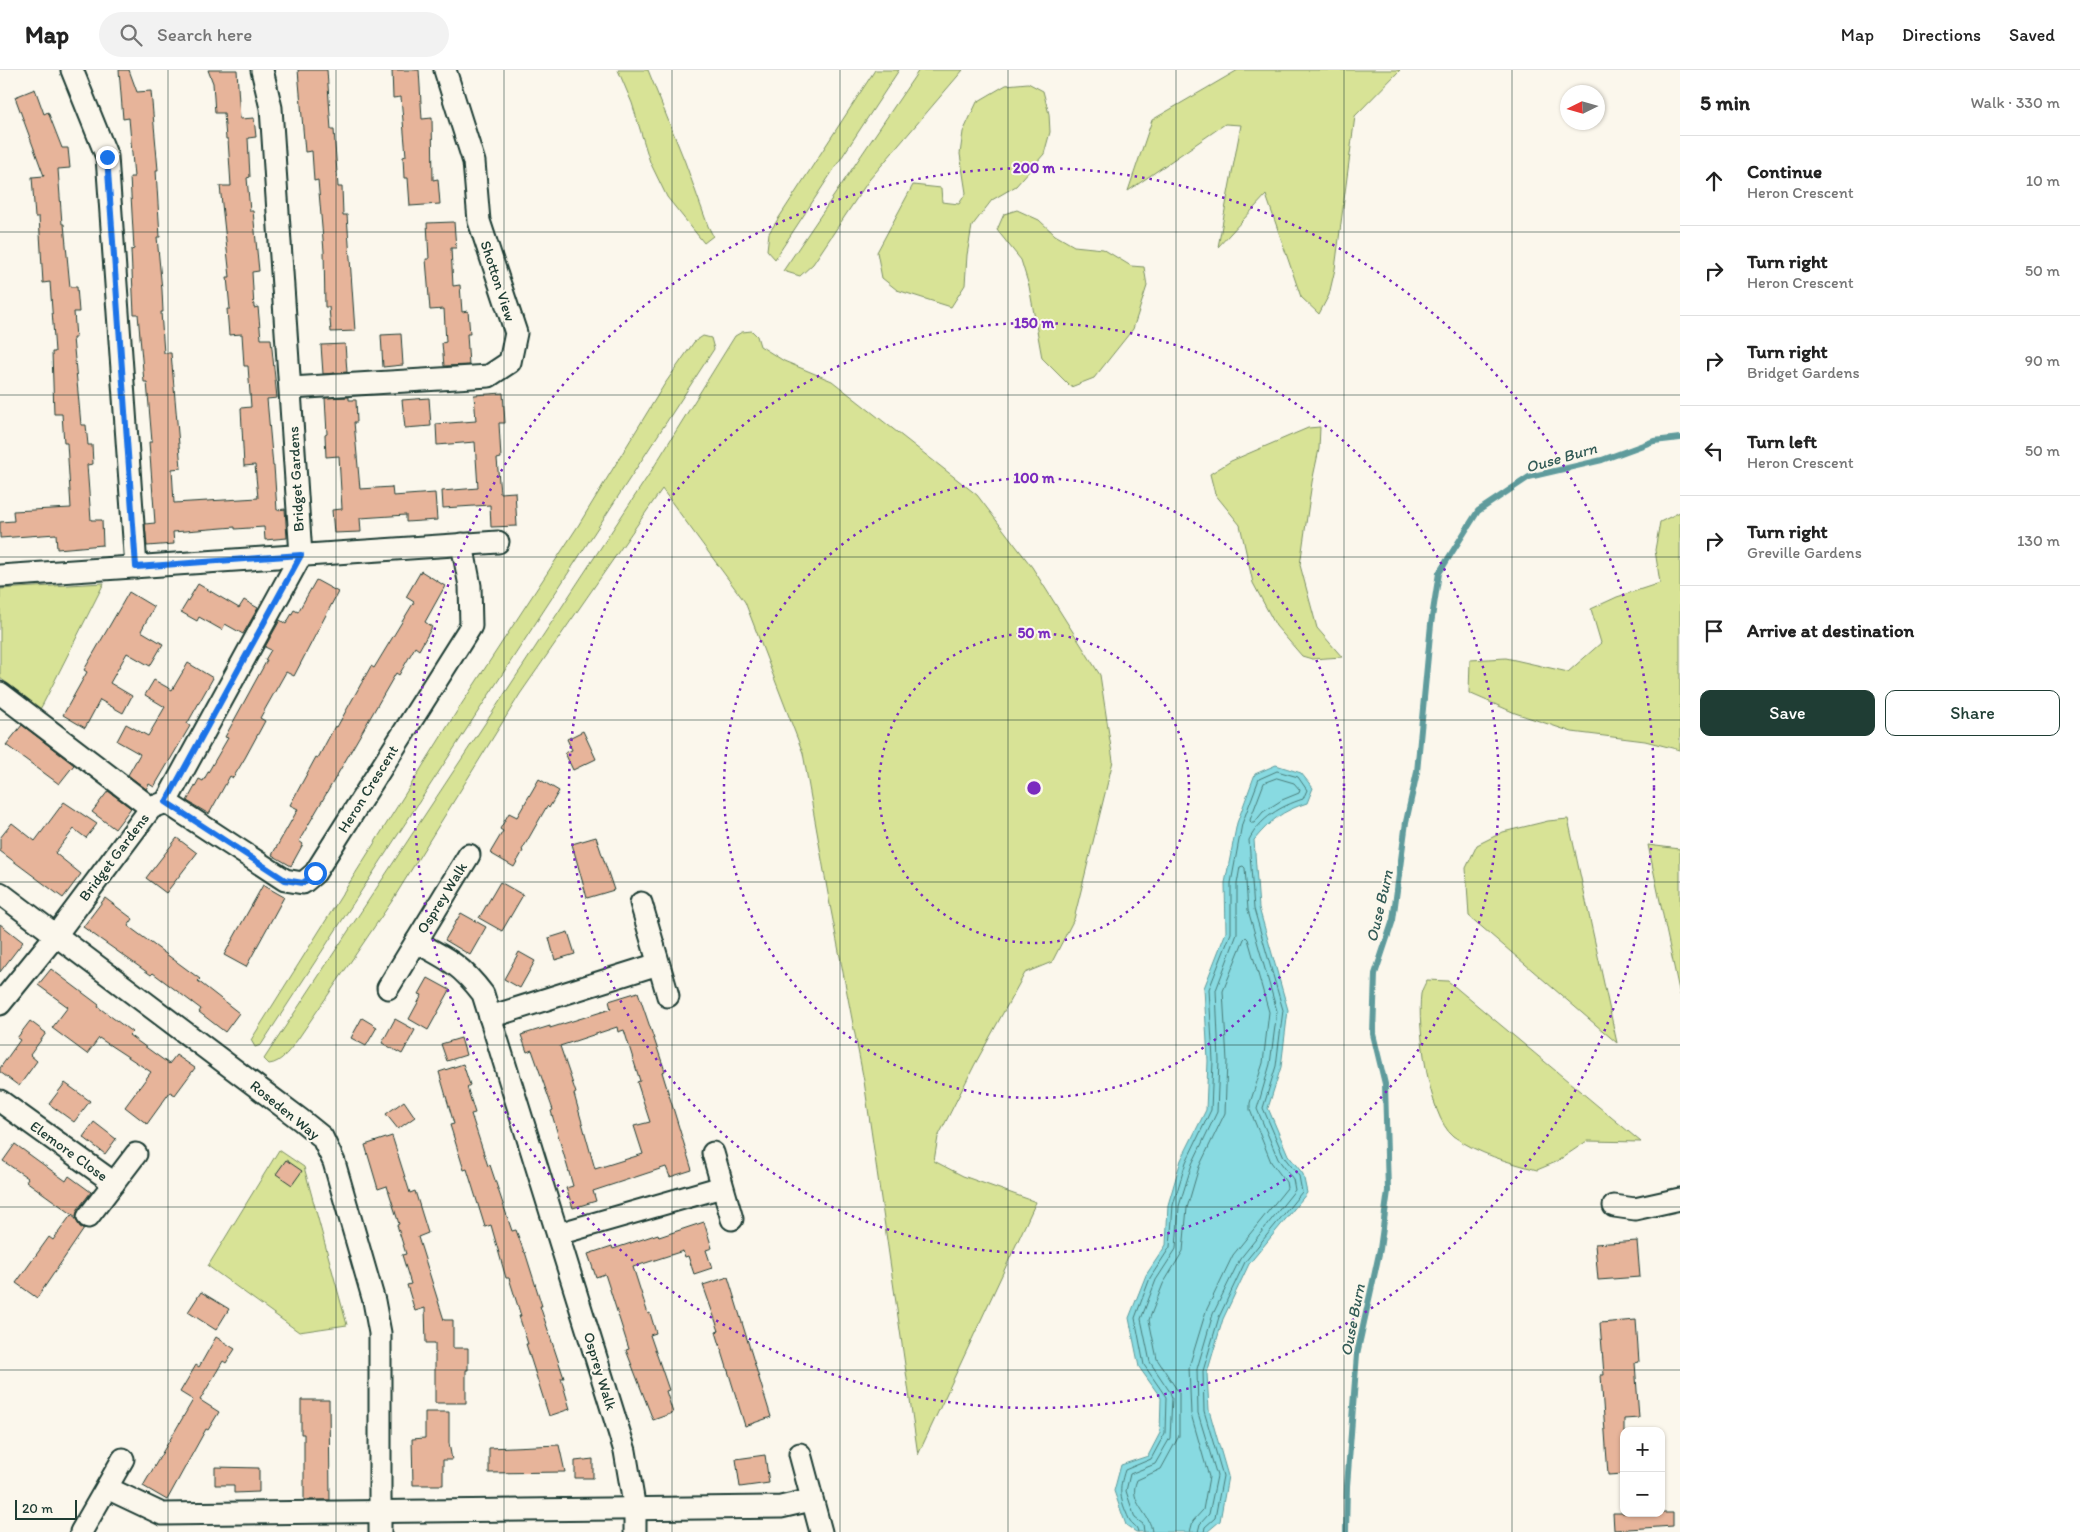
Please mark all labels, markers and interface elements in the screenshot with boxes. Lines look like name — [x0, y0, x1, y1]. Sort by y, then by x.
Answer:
search box — [99, 12, 449, 57]
text: Map — [25, 20, 69, 49]
icon: search — [117, 21, 145, 49]
text: Search here — [157, 23, 252, 46]
text: Map — [1841, 24, 1874, 46]
text: Directions — [1902, 24, 1981, 46]
text: Saved — [2009, 24, 2055, 46]
north arrow — [1560, 85, 1605, 130]
text: 5 min — [1700, 90, 1750, 115]
text: Walk · 330 m — [1970, 93, 2060, 112]
route end — [96, 146, 119, 169]
text: 200 m — [1013, 159, 1056, 177]
text: Continue — [1747, 160, 1822, 183]
icon: ahead — [1700, 167, 1728, 195]
text: 10 m — [2026, 171, 2060, 190]
text: Heron Crescent — [1747, 183, 1854, 202]
street label: Shotton View — [476, 238, 520, 324]
text: Turn right — [1747, 250, 1828, 273]
icon: right — [1700, 257, 1728, 285]
text: 50 m — [2025, 261, 2060, 280]
text: Heron Crescent — [1747, 273, 1854, 292]
text: 150 m — [1014, 314, 1054, 332]
text: Turn right — [1747, 340, 1828, 363]
icon: right — [1700, 347, 1728, 375]
text: 90 m — [2025, 351, 2060, 370]
text: Bridget Gardens — [1747, 363, 1860, 382]
street label: Bridget Gardens — [284, 425, 308, 532]
text: Turn left — [1747, 430, 1817, 453]
icon: left — [1700, 437, 1728, 465]
water label: Ouse Burn — [1523, 438, 1600, 477]
text: 50 m — [2025, 441, 2060, 460]
text: Heron Crescent — [1747, 453, 1854, 472]
text: 100 m — [1013, 469, 1055, 487]
text: Turn right — [1747, 520, 1828, 543]
icon: right — [1700, 527, 1728, 555]
text: 130 m — [2017, 531, 2060, 550]
text: Greville Gardens — [1747, 543, 1862, 562]
icon: arrive — [1700, 617, 1728, 645]
text: Arrive at destination — [1747, 619, 1914, 642]
text: 50 m — [1017, 624, 1051, 642]
button: Save — [1700, 690, 1875, 736]
button: Share — [1885, 690, 2060, 736]
street label: Heron Crescent — [334, 741, 402, 836]
centre of rings — [1025, 779, 1043, 797]
street label: Bridget Gardens — [75, 809, 153, 905]
street label: Osprey Walk — [413, 859, 471, 937]
route start — [304, 862, 327, 885]
water label: Ouse Burn — [1362, 867, 1397, 944]
street label: Roseden Way — [246, 1076, 324, 1144]
street label: Elemore Close — [27, 1117, 111, 1185]
water label: Ouse Burn — [1336, 1281, 1369, 1358]
street label: Osprey Walk — [580, 1330, 620, 1412]
map controls — [1620, 1427, 1665, 1517]
button: + — [1620, 1427, 1665, 1472]
button: − — [1620, 1472, 1665, 1517]
scale bar — [15, 1497, 78, 1520]
text: 20 m — [22, 1500, 53, 1517]

